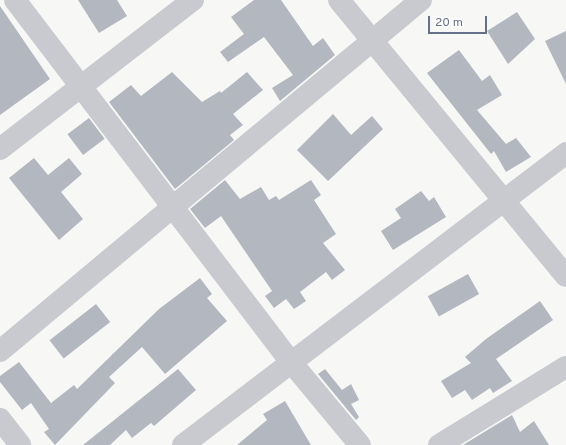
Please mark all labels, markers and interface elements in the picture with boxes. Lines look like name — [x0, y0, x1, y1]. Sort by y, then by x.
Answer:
scale bar — [430, 8, 489, 34]
text: 20 m — [435, 15, 463, 31]

